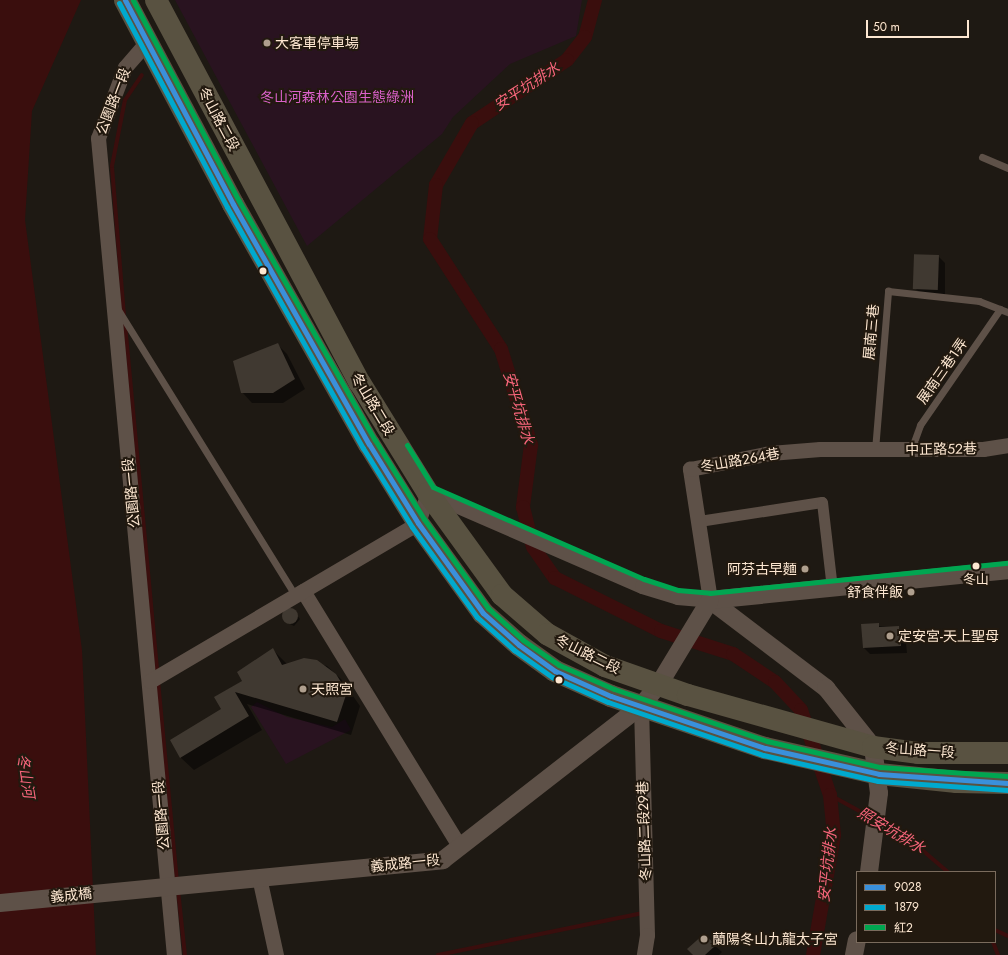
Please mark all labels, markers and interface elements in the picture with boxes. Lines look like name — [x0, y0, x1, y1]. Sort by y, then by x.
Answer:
scale bar — [868, 12, 971, 38]
text: 50 m — [873, 18, 900, 36]
place label: 大客車停車場 — [275, 35, 359, 51]
marker: 大客車停車場 — [262, 38, 272, 48]
water label: 安平坑排水 — [491, 59, 563, 115]
street label: 公園路一段 — [93, 65, 133, 137]
street label: 冬山路二段 — [195, 84, 243, 154]
park label: 冬山河森林公園生態綠洲 — [260, 89, 414, 105]
unlabelled marker — [258, 266, 268, 276]
street label: 展南三巷 — [860, 303, 882, 361]
street label: 展南三巷1弄 — [913, 335, 971, 407]
water label: 安平坑排水 — [499, 369, 537, 447]
street label: 冬山路二段 — [348, 370, 398, 438]
street label: 中正路52巷 — [905, 440, 977, 458]
street label: 冬山路264巷 — [699, 445, 781, 475]
street label: 公園路一段 — [119, 457, 143, 529]
place label: 阿芬古早麵 — [727, 561, 797, 577]
marker: 冬山 — [971, 561, 981, 571]
marker: 阿芬古早麵 — [800, 564, 810, 574]
place label: 冬山 — [963, 572, 989, 588]
place label: 舒食伴飯 — [847, 584, 903, 600]
marker: 舒食伴飯 — [906, 587, 916, 597]
place label: 定安宮-天上聖母 — [898, 628, 999, 644]
street label: 冬山路二段 — [553, 631, 623, 677]
marker: 定安宮-天上聖母 — [885, 631, 895, 641]
unlabelled marker — [554, 675, 564, 685]
place label: 天照宮 — [311, 681, 353, 697]
marker: 天照宮 — [298, 684, 308, 694]
street label: 冬山路一段 — [884, 739, 956, 761]
water label: 冬山河 — [13, 752, 37, 800]
street label: 公園路一段 — [150, 779, 172, 851]
street label: 冬山路二段29巷 — [634, 781, 654, 881]
water label: 照安坑排水 — [854, 804, 928, 858]
water label: 安平坑排水 — [815, 827, 841, 903]
street label: 義成路一段 — [369, 851, 441, 875]
legend — [856, 871, 996, 943]
text: 9028 — [894, 878, 922, 896]
street label: 義成橋 — [49, 884, 93, 906]
text: 1879 — [894, 898, 919, 916]
text: 紅2 — [894, 919, 913, 937]
place label: 蘭陽冬山九龍太子宮 — [712, 931, 838, 947]
marker: 蘭陽冬山九龍太子宮 — [699, 934, 709, 944]

